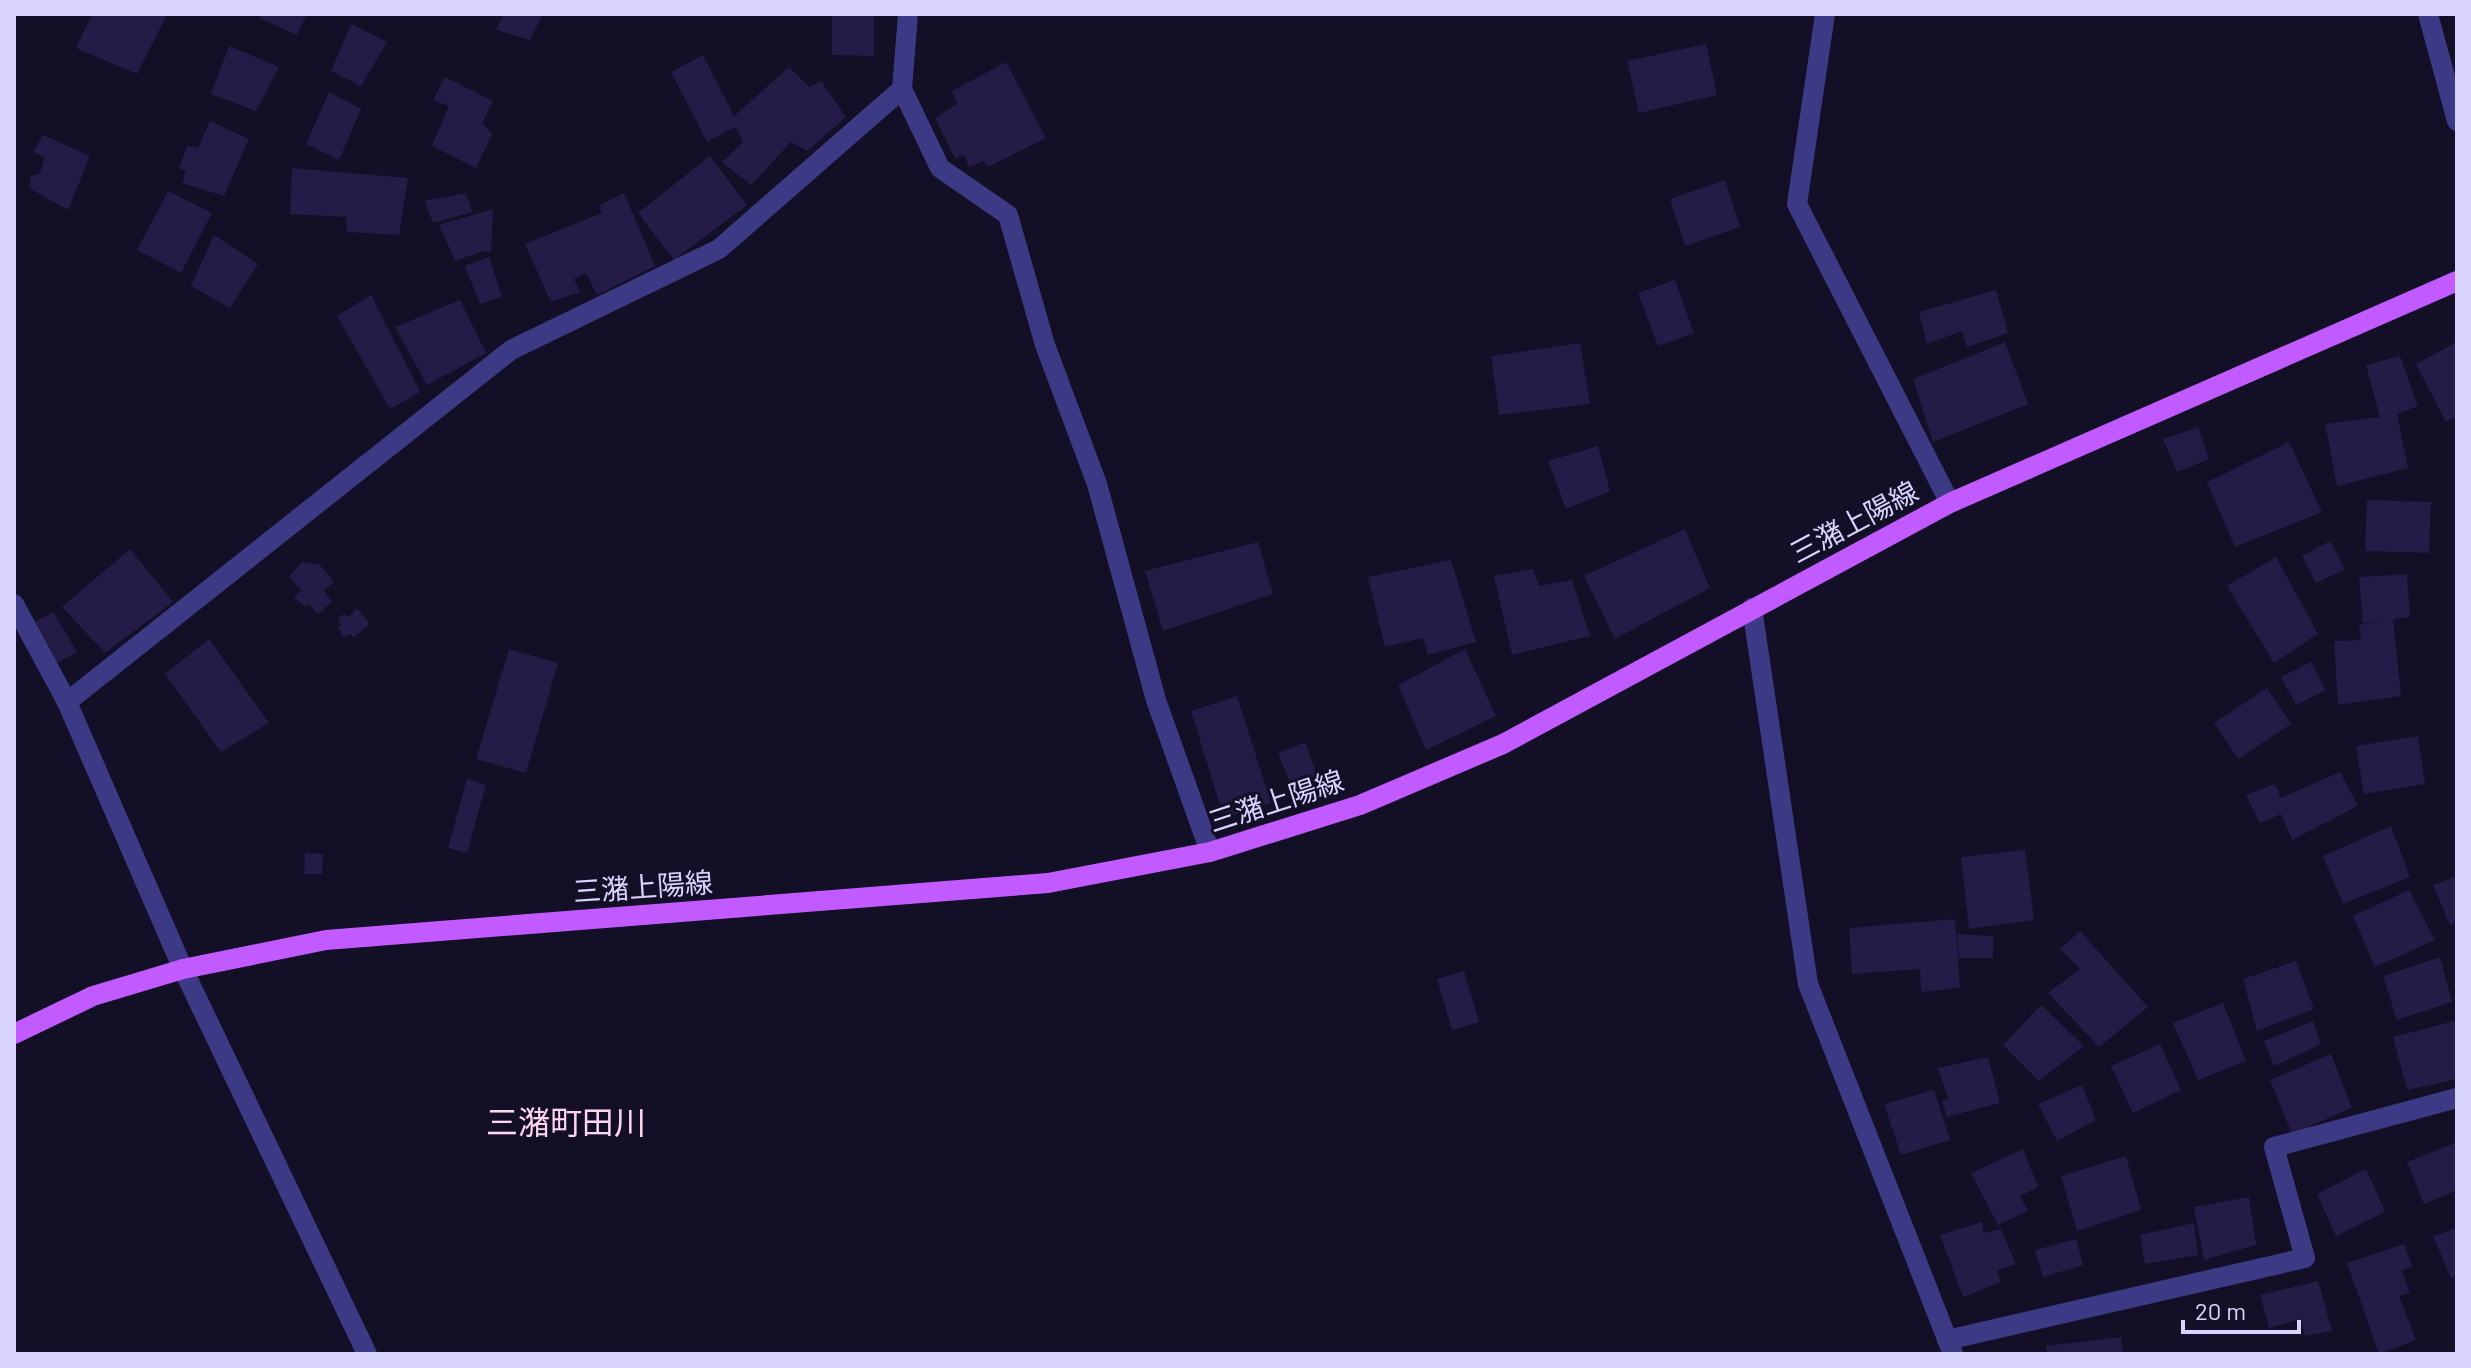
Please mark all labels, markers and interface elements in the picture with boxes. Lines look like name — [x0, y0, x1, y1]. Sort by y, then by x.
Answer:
street label: 三潴上陽線 — [1784, 473, 1923, 569]
street label: 三潴上陽線 — [1204, 762, 1348, 838]
street label: 三潴上陽線 — [572, 864, 714, 908]
district label: 三潴町田川 — [486, 1102, 646, 1140]
scale bar — [2183, 1284, 2299, 1334]
text: 20 m — [2195, 1296, 2246, 1325]

